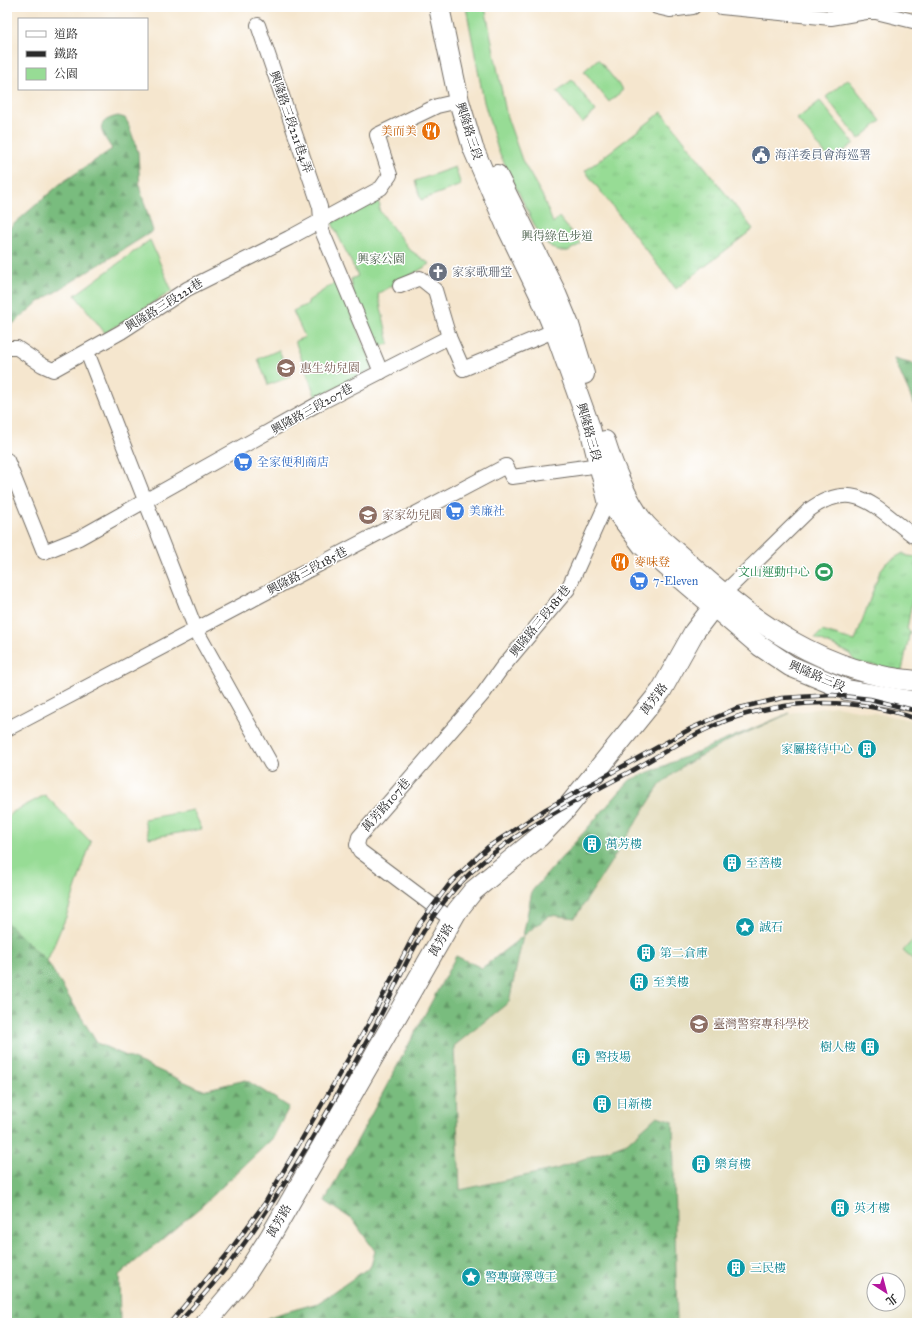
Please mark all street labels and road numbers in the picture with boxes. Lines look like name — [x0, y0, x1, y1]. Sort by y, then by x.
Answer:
street label: 興隆路三段221巷4弄 — [267, 69, 315, 175]
street label: 興隆路三段 — [453, 100, 485, 162]
street label: 興隆路三段221巷 — [123, 276, 205, 334]
street label: 興隆路三段207巷 — [269, 381, 355, 437]
street label: 興隆路三段 — [574, 401, 604, 463]
street label: 興隆路三段185巷 — [265, 544, 349, 598]
street label: 興隆路三段181巷 — [507, 582, 573, 660]
street label: 興隆路三段 — [787, 658, 847, 694]
street label: 萬芳路 — [638, 680, 670, 718]
street label: 萬芳路107巷 — [359, 775, 413, 835]
street label: 萬芳路 — [426, 921, 456, 959]
street label: 萬芳路 — [264, 1202, 294, 1240]

